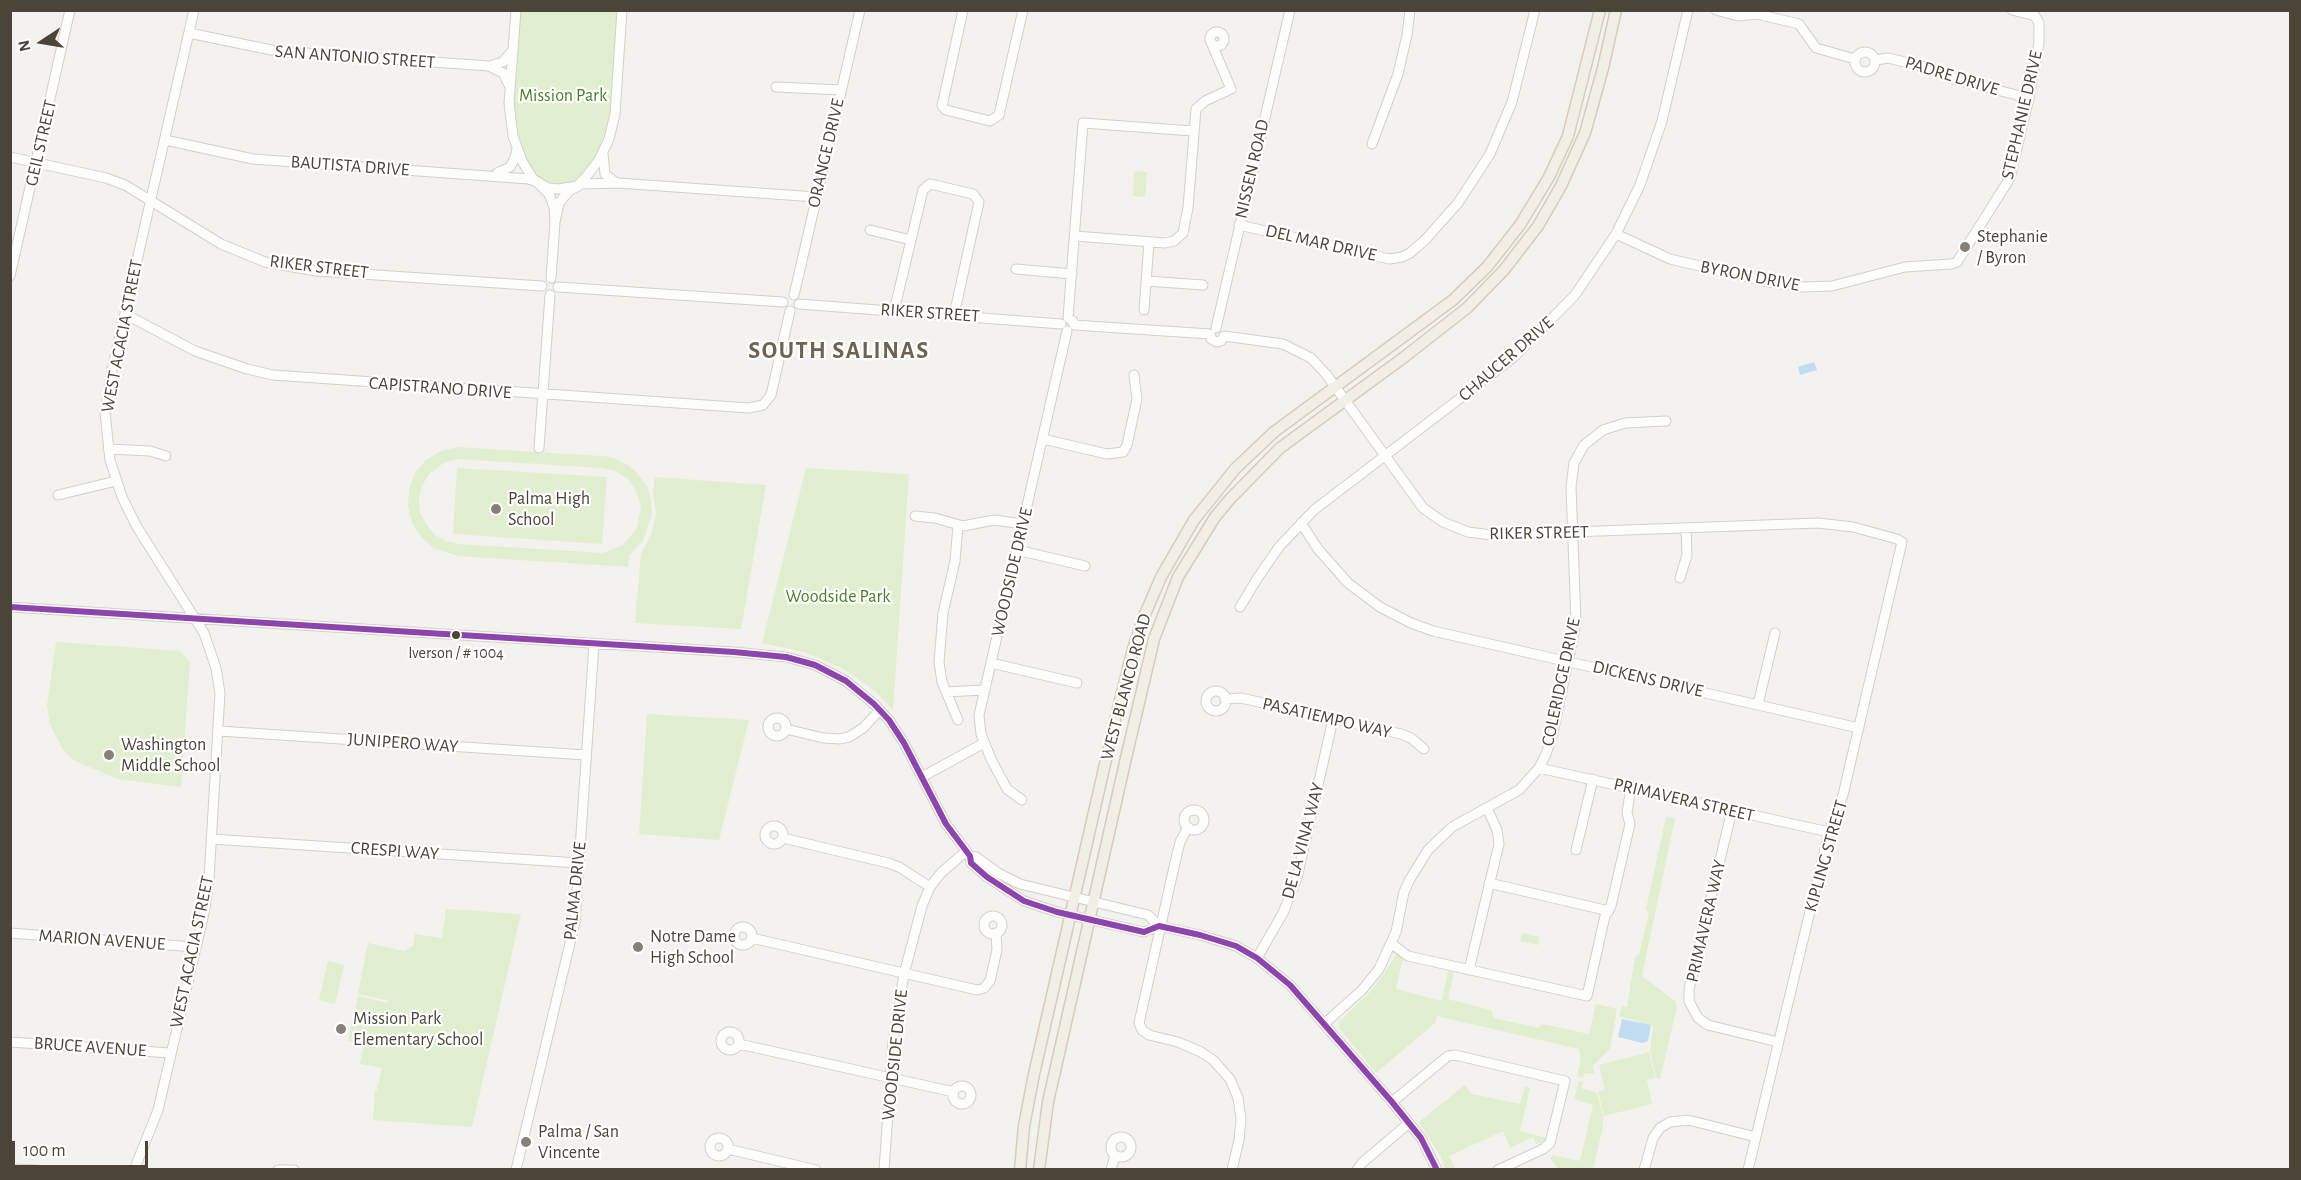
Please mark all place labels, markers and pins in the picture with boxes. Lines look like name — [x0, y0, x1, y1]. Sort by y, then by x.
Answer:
place label: Stephanie / Byron — [1977, 226, 2048, 268]
marker: Stephanie / Byron — [1958, 240, 1972, 254]
place label: Palma High School — [508, 488, 590, 530]
marker: Palma High School — [489, 502, 503, 516]
marker: Iverson / # 1004 — [450, 629, 462, 641]
place label: Iverson / # 1004 — [408, 643, 504, 663]
place label: Washington Middle School — [121, 734, 220, 777]
marker: Washington Middle School — [102, 748, 116, 762]
place label: Notre Dame High School — [650, 926, 736, 968]
marker: Notre Dame High School — [631, 940, 645, 954]
place label: Mission Park Elementary School — [353, 1008, 483, 1050]
marker: Mission Park Elementary School — [334, 1022, 348, 1036]
place label: Palma / San Vincente — [538, 1121, 619, 1164]
marker: Palma / San Vincente — [519, 1135, 533, 1149]

